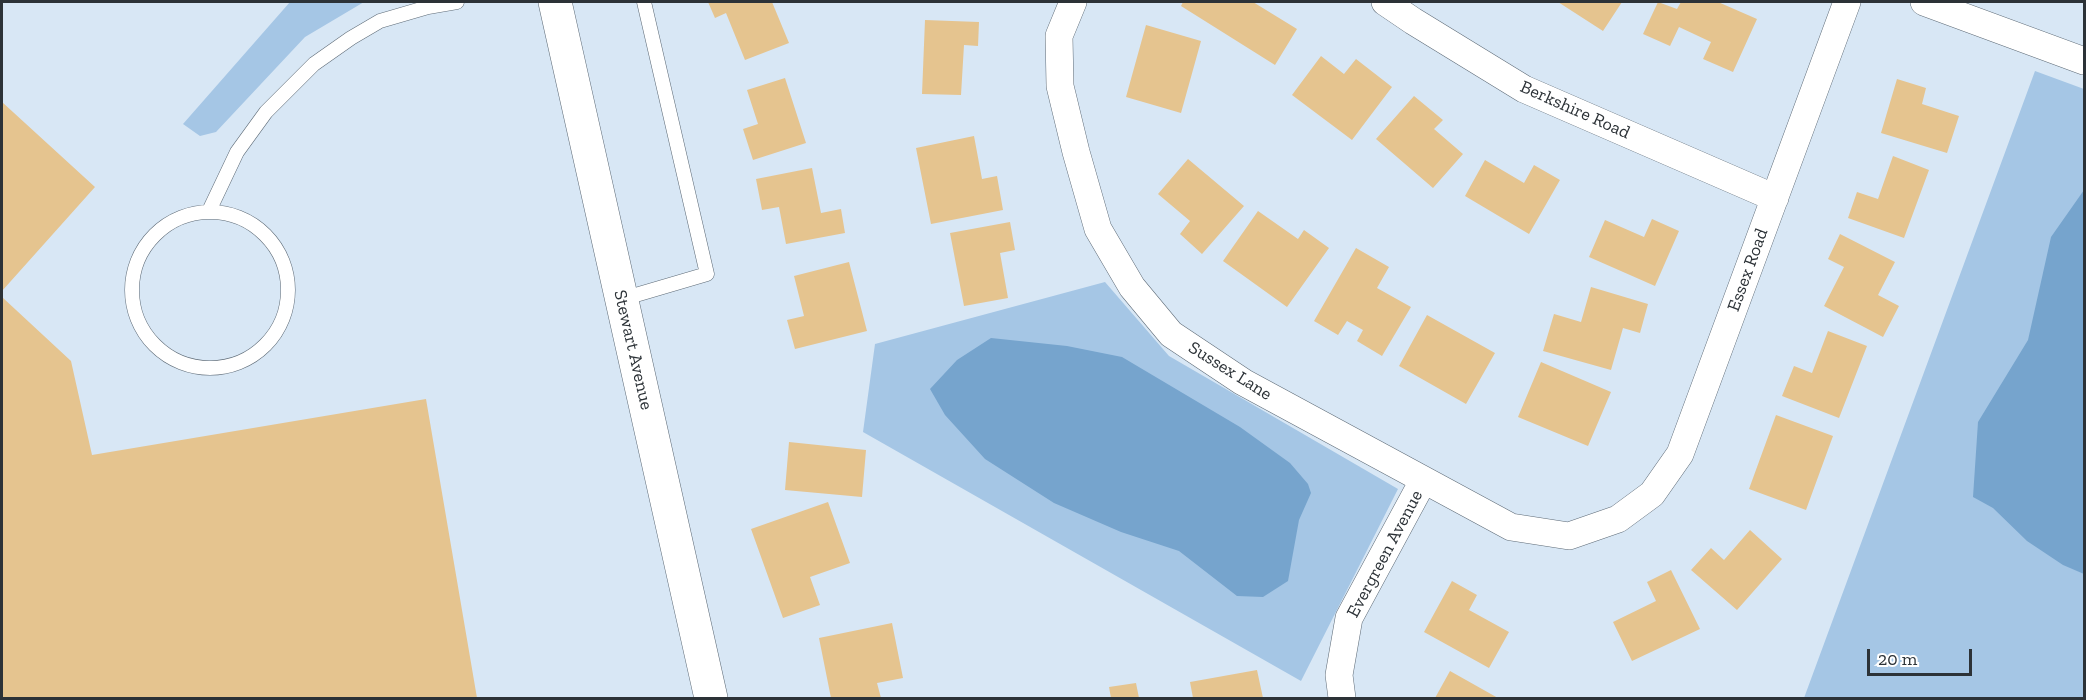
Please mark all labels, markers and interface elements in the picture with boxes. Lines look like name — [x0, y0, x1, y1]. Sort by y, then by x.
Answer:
street label: Berkshire Road — [1517, 76, 1633, 144]
street label: Essex Road — [1723, 226, 1773, 314]
street label: Stewart Avenue — [609, 288, 657, 412]
street label: Sussex Lane — [1184, 337, 1276, 405]
street label: Evergreen Avenue — [1342, 487, 1428, 621]
scale bar — [1870, 637, 1975, 675]
text: 20 m — [1878, 648, 1917, 670]

